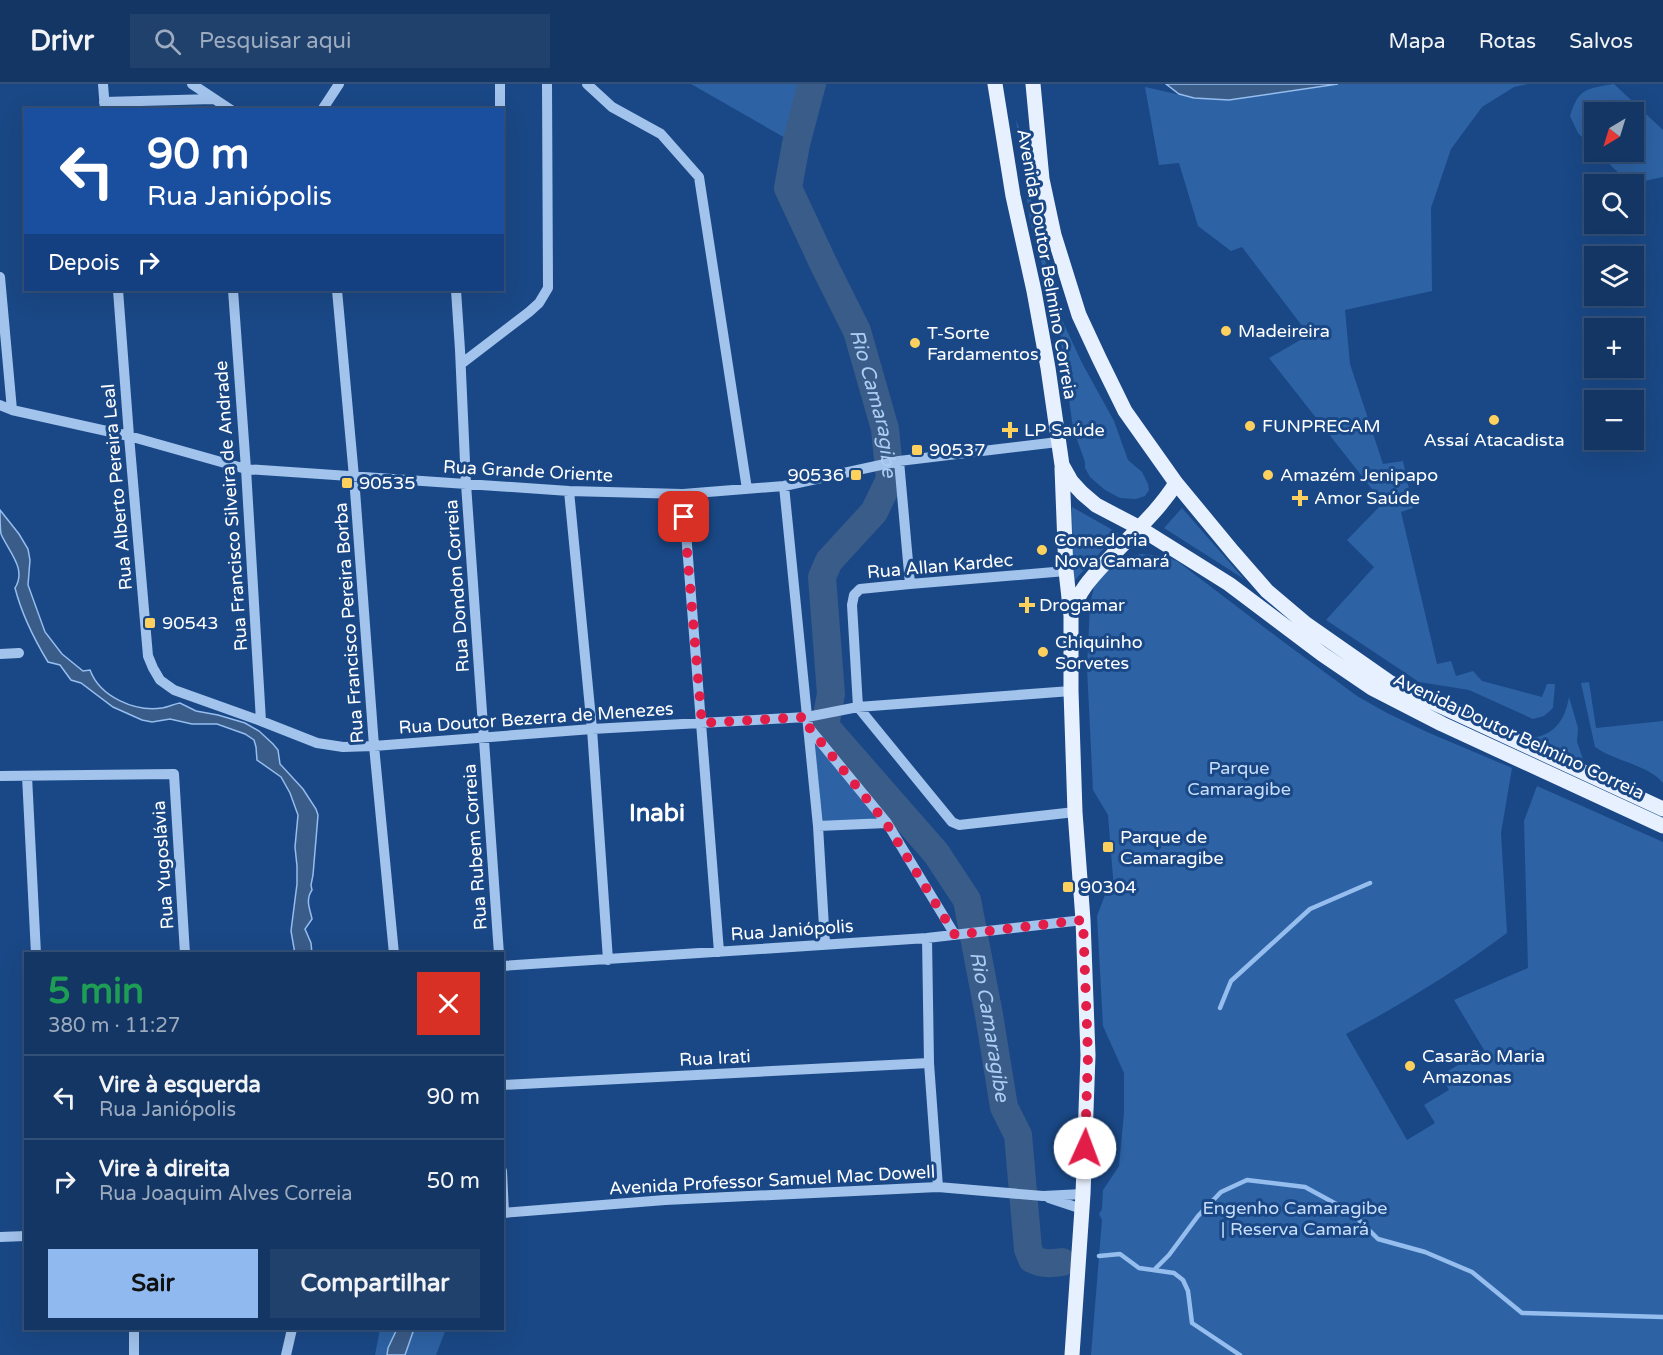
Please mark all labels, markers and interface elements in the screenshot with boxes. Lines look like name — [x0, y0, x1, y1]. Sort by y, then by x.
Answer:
search box — [130, 14, 550, 68]
text: Drivr — [30, 24, 94, 58]
icon: search — [151, 25, 184, 58]
text: Pesquisar aqui — [199, 28, 352, 54]
text: Mapa — [1388, 29, 1446, 54]
text: Rotas — [1479, 29, 1536, 54]
text: Salvos — [1569, 29, 1633, 54]
north arrow — [1584, 102, 1644, 162]
map controls — [1584, 102, 1644, 450]
street label: Avenida Doutor Belmino Correia — [1012, 127, 1082, 401]
text: 90 m — [147, 129, 249, 180]
icon: left — [48, 132, 126, 210]
button: search — [1584, 174, 1644, 234]
text: Rua Janiópolis — [147, 180, 332, 213]
icon: right — [132, 246, 165, 279]
button: layers — [1584, 246, 1644, 306]
text: Depois — [48, 250, 120, 276]
button: + — [1584, 318, 1644, 378]
place label: Madeireira — [1238, 320, 1330, 342]
place label: T-Sorte Fardamentos — [927, 322, 1039, 365]
marker: Madeireira — [1219, 324, 1233, 338]
water label: Rio Camaragibe — [844, 326, 901, 480]
marker: T-Sorte Fardamentos — [908, 336, 922, 350]
street label: Rua Francisco Silveira de Andrade — [210, 360, 252, 652]
street label: Rua Alberto Pereira Leal — [97, 383, 137, 591]
button: − — [1584, 390, 1644, 450]
marker: Assaí Atacadista — [1487, 413, 1501, 427]
place label: FUNPRECAM — [1262, 415, 1381, 437]
place label: LP Saúde — [1024, 419, 1105, 441]
marker: FUNPRECAM — [1243, 419, 1257, 433]
marker: LP Saúde — [1001, 421, 1019, 439]
place label: Assaí Atacadista — [1423, 429, 1565, 451]
place label: 90537 — [929, 439, 986, 461]
marker: 90537 — [910, 443, 924, 457]
street label: Rua Grande Oriente — [442, 456, 614, 486]
place label: 90536 — [787, 464, 844, 486]
place label: Amazém Jenipapo — [1280, 464, 1438, 486]
marker: 90536 — [849, 468, 863, 482]
marker: Amazém Jenipapo — [1261, 468, 1275, 482]
place label: 90535 — [359, 472, 416, 494]
marker: 90535 — [340, 476, 354, 490]
place label: Amor Saúde — [1314, 487, 1420, 509]
marker: Amor Saúde — [1291, 489, 1309, 507]
pin — [658, 491, 709, 542]
street label: Rua Dondon Correia — [440, 499, 474, 673]
icon: arrive — [667, 500, 700, 533]
street label: Rua Francisco Pereira Borba — [330, 502, 368, 744]
place label: Comedoria Nova Camará — [1054, 529, 1170, 572]
marker: Comedoria Nova Camará — [1035, 543, 1049, 557]
street label: Rua Allan Kardec — [866, 549, 1014, 583]
place label: Drogamar — [1039, 594, 1125, 616]
marker: Drogamar — [1020, 598, 1034, 612]
place label: 90543 — [162, 612, 219, 634]
marker: 90543 — [143, 616, 157, 630]
place label: Chiquinho Sorvetes — [1055, 631, 1143, 674]
marker: Chiquinho Sorvetes — [1036, 645, 1050, 659]
street label: Avenida Doutor Belmino Correia — [1390, 668, 1648, 804]
street label: Rua Doutor Bezerra de Menezes — [398, 697, 674, 739]
park label: Parque Camaragibe — [1187, 757, 1291, 800]
street label: Rua Rubem Correia — [458, 763, 492, 931]
district label: Inabi — [629, 799, 685, 828]
street label: Rua Yugoslávia — [148, 800, 178, 930]
place label: Parque de Camaragibe — [1120, 826, 1224, 869]
marker: Parque de Camaragibe — [1101, 840, 1115, 854]
place label: 90304 — [1080, 876, 1137, 898]
marker: 90304 — [1061, 880, 1075, 894]
street label: Rua Janiópolis — [730, 915, 854, 945]
water label: Rio Camaragibe — [964, 950, 1014, 1105]
text: 5 min — [48, 970, 144, 1013]
button: close — [417, 972, 480, 1035]
text: 380 m · 11:27 — [48, 1014, 180, 1038]
street label: Rua Irati — [679, 1045, 751, 1071]
place label: Casarão Maria Amazonas — [1422, 1045, 1545, 1088]
marker: Casarão Maria Amazonas — [1403, 1059, 1417, 1073]
text: Vire à esquerda — [99, 1072, 261, 1098]
icon: left — [48, 1081, 81, 1114]
text: 90 m — [426, 1084, 480, 1110]
text: Rua Janiópolis — [99, 1098, 236, 1122]
position arrow — [1053, 1116, 1117, 1180]
text: Vire à direita — [99, 1156, 230, 1182]
street label: Avenida Professor Samuel Mac Dowell — [608, 1160, 936, 1200]
icon: right — [48, 1165, 81, 1198]
text: 50 m — [426, 1168, 480, 1194]
text: Rua Joaquim Alves Correia — [99, 1182, 353, 1206]
park label: Engenho Camaragibe | Reserva Camará — [1202, 1197, 1388, 1240]
button: Sair — [48, 1249, 258, 1318]
button: Compartilhar — [270, 1249, 480, 1318]

